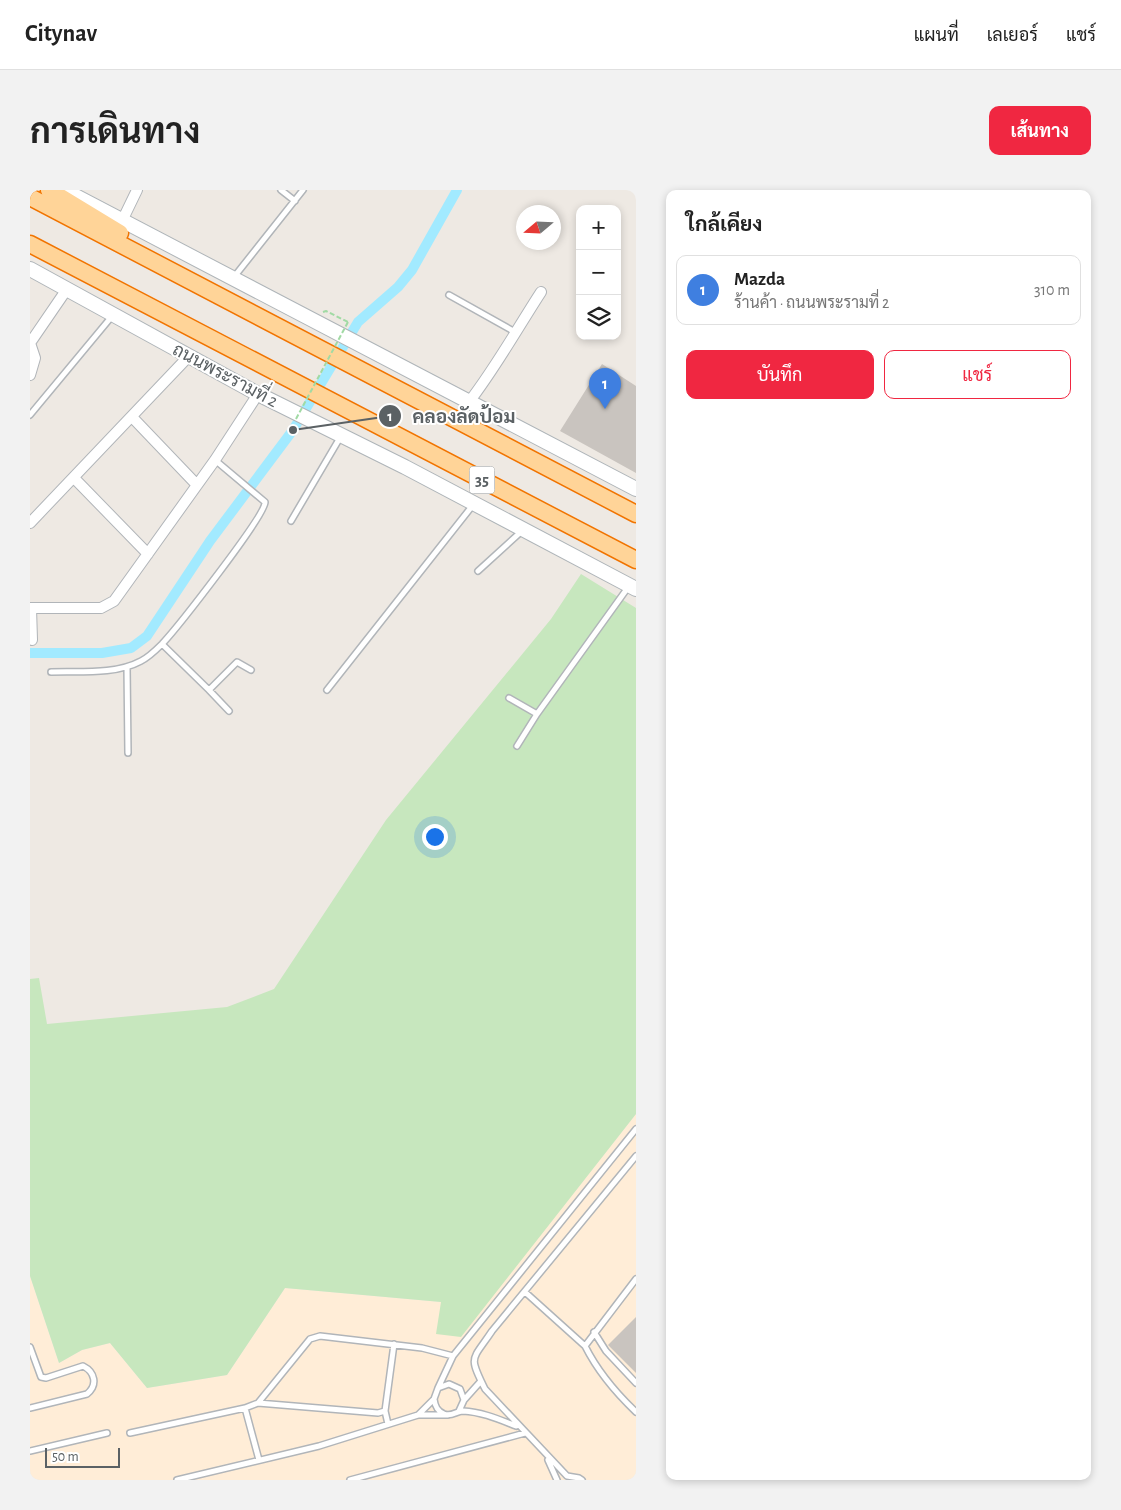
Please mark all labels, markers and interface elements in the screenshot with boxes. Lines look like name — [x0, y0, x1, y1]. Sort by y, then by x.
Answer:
text: Citynav — [25, 22, 97, 46]
text: แผนที่ — [914, 27, 959, 45]
text: เลเยอร์ — [987, 27, 1038, 45]
text: แชร์ — [1066, 27, 1096, 45]
button: เส้นทาง — [989, 106, 1091, 155]
text: การเดินทาง — [30, 115, 200, 150]
north arrow — [516, 205, 561, 250]
map controls — [576, 205, 621, 340]
button: + — [576, 205, 621, 250]
text: ใกล้เคียง — [686, 214, 762, 235]
button: − — [576, 250, 621, 295]
text: Mazda — [734, 270, 785, 289]
text: 1 — [700, 282, 706, 298]
text: 310 m — [1034, 282, 1070, 298]
button: layers — [576, 295, 621, 340]
text: ร้านค้า · ถนนพระรามที่ 2 — [734, 295, 889, 311]
street label: ถนนพระรามที่ 2 — [169, 334, 284, 411]
button: บันทึก — [686, 350, 874, 399]
button: แชร์ — [884, 350, 1071, 399]
pin: 1 — [589, 368, 621, 409]
callout: คลองลัดป้อม — [378, 399, 526, 433]
text: คลองลัดป้อม — [413, 404, 516, 427]
text: 1 — [387, 409, 393, 424]
road number: 35 — [470, 466, 494, 494]
your location — [422, 824, 448, 850]
scale bar — [45, 1445, 120, 1468]
text: 50 m — [52, 1450, 79, 1464]

